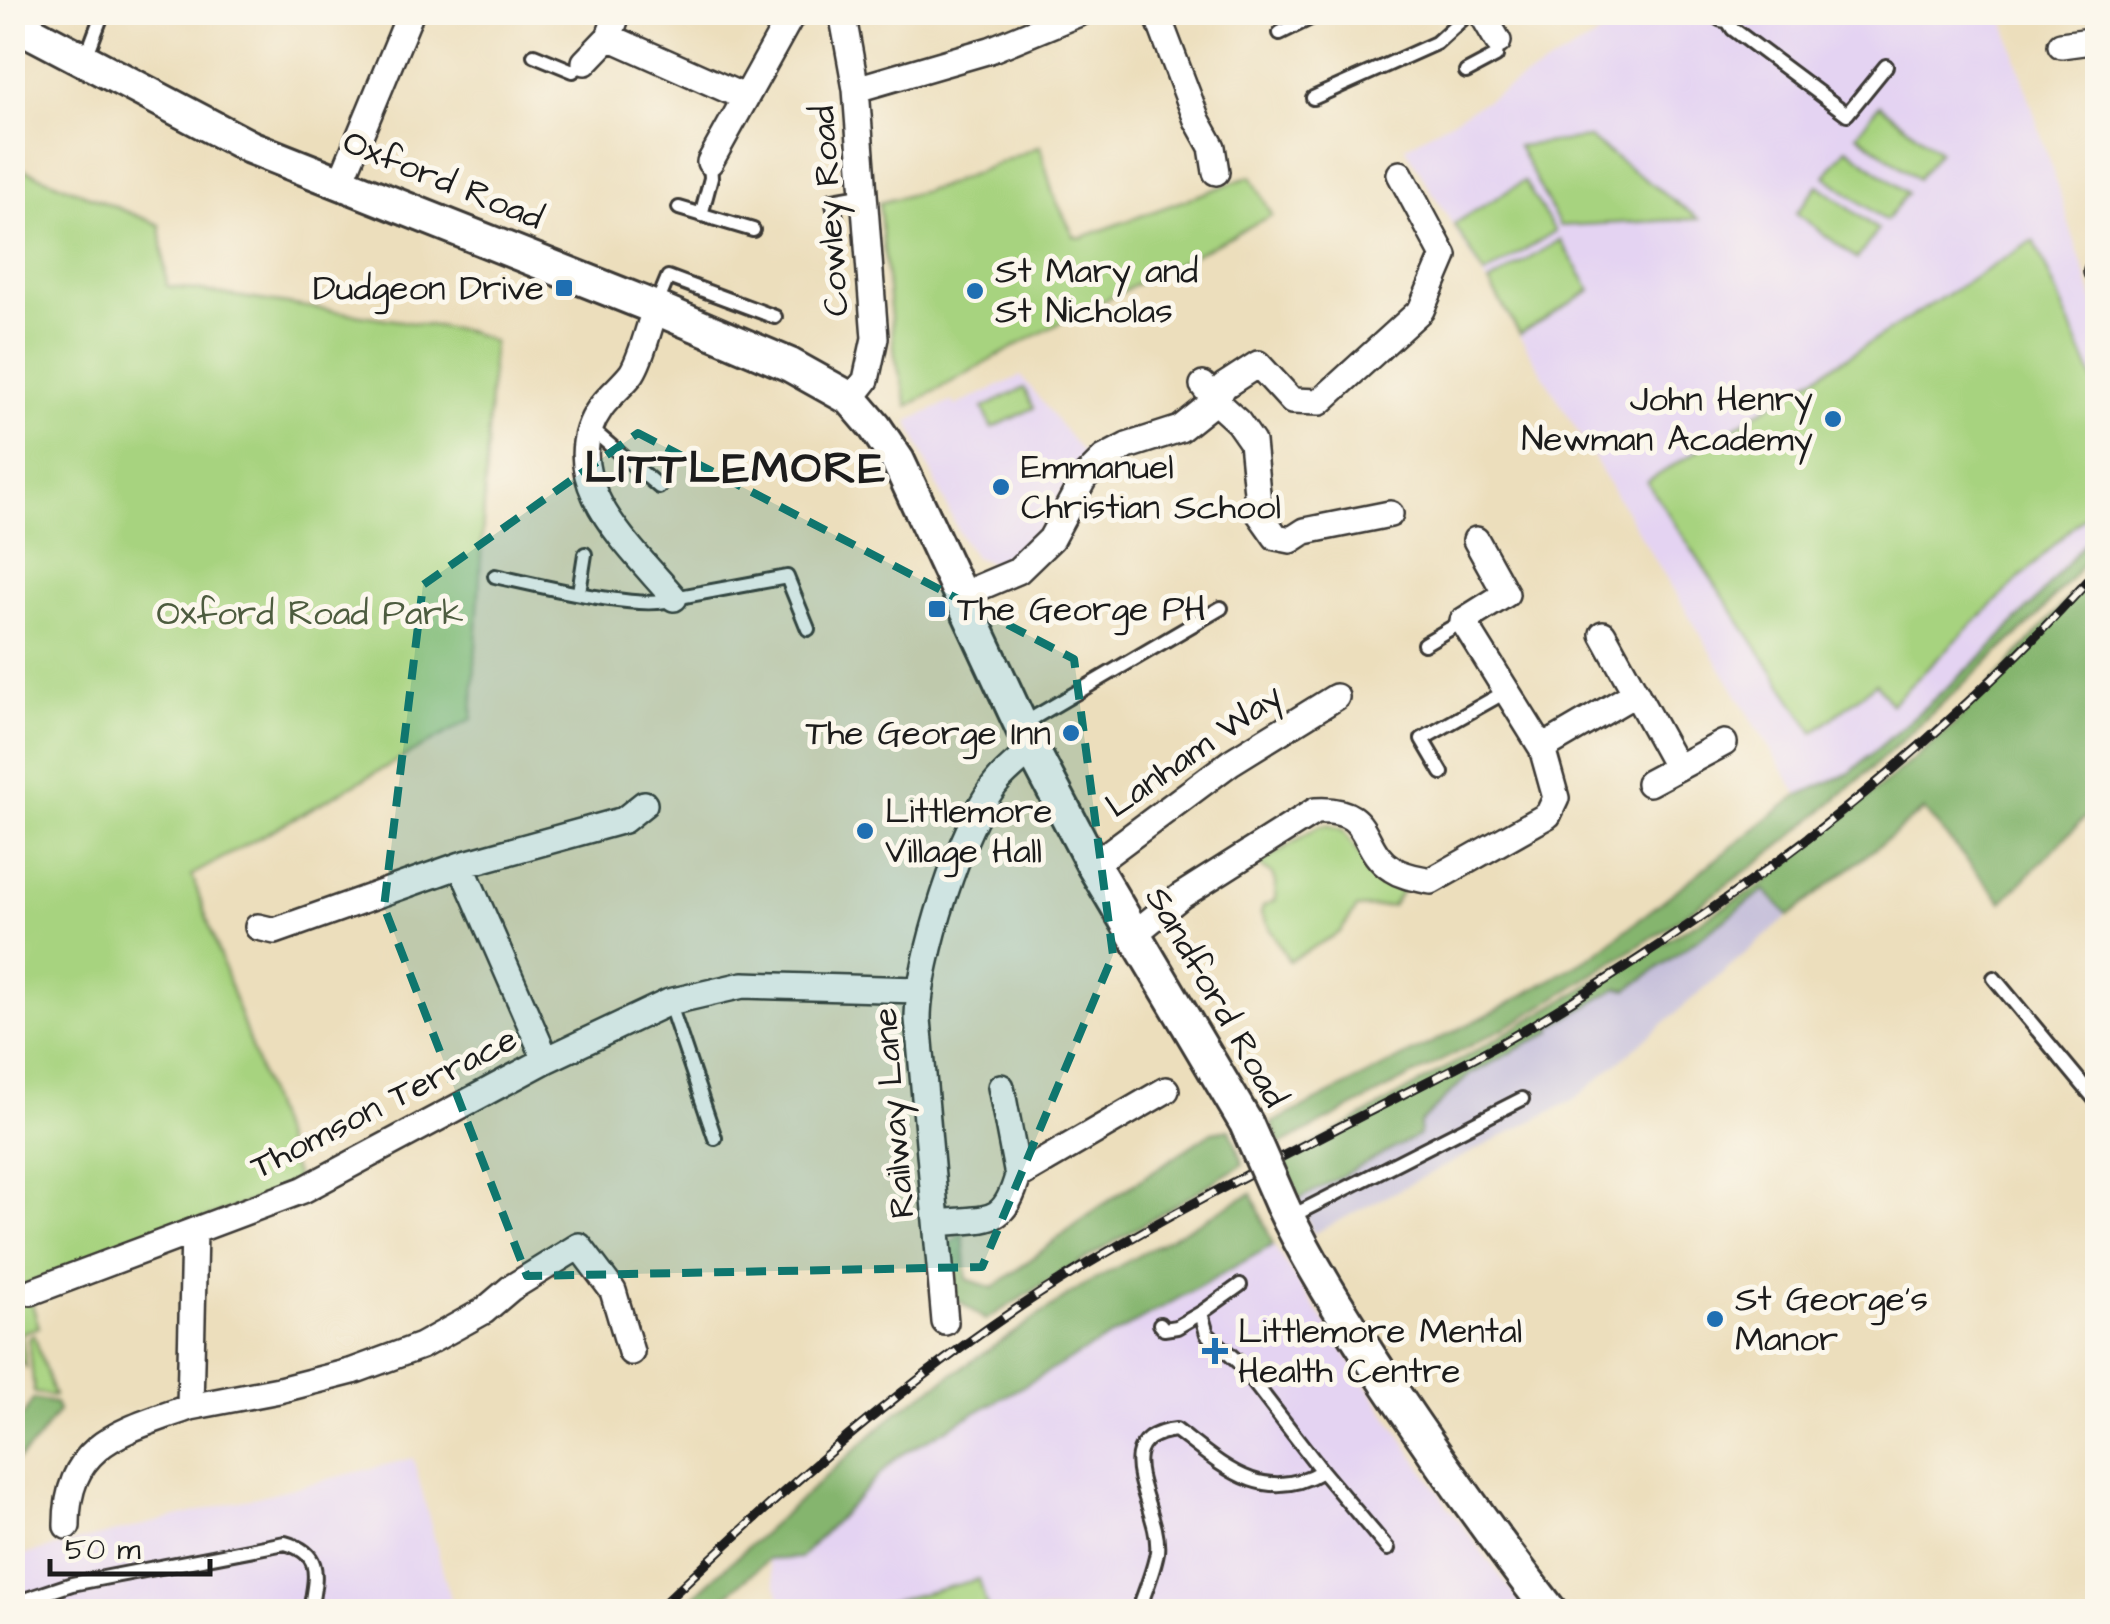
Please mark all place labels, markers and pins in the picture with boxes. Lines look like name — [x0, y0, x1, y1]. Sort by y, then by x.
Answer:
place label: St Mary and St Nicholas — [995, 247, 1198, 336]
place label: Dudgeon Drive — [313, 264, 544, 315]
marker: Dudgeon Drive — [553, 277, 575, 299]
marker: St Mary and St Nicholas — [964, 280, 986, 302]
place label: John Henry Newman Academy — [1522, 375, 1813, 465]
marker: John Henry Newman Academy — [1822, 408, 1844, 430]
place label: Emmanuel Christian School — [1021, 443, 1281, 532]
marker: Emmanuel Christian School — [990, 476, 1012, 498]
place label: The George PH — [957, 585, 1206, 636]
marker: The George PH — [926, 598, 948, 620]
place label: The George Inn — [805, 709, 1051, 760]
marker: The George Inn — [1060, 722, 1082, 744]
place label: Littlemore Village Hall — [885, 787, 1052, 878]
marker: Littlemore Village Hall — [854, 820, 876, 842]
place label: St George's Manor — [1735, 1275, 1928, 1364]
place label: Littlemore Mental Health Centre — [1238, 1307, 1522, 1396]
marker: St George's Manor — [1704, 1308, 1726, 1330]
marker: Littlemore Mental Health Centre — [1202, 1338, 1228, 1364]

